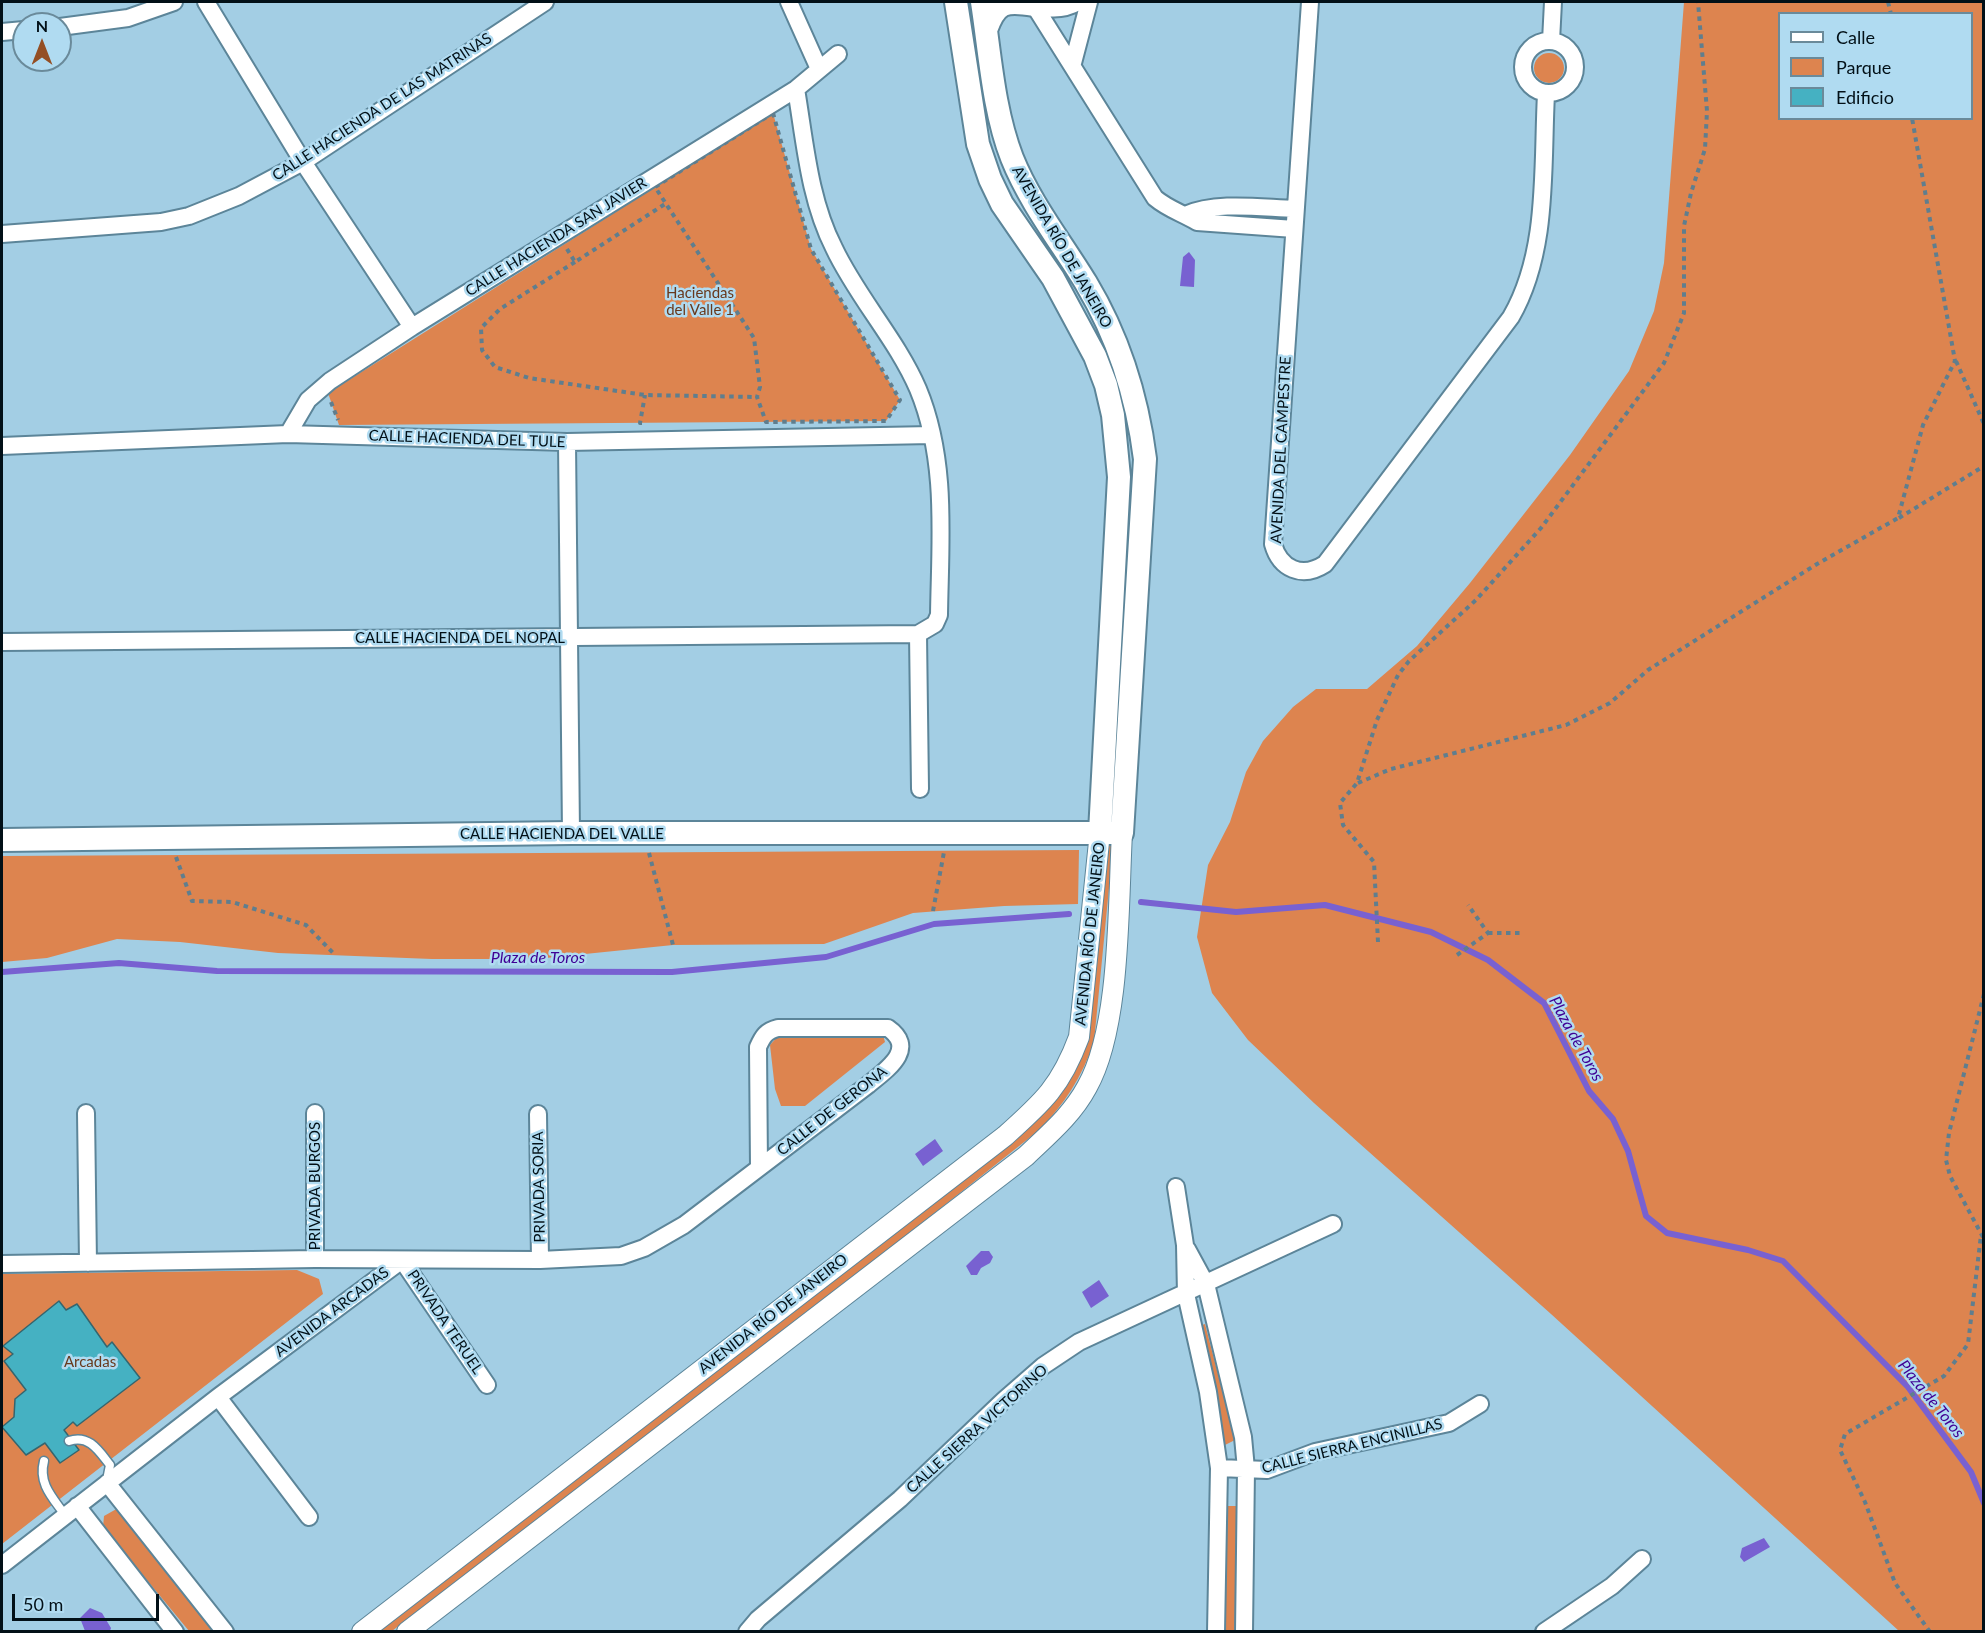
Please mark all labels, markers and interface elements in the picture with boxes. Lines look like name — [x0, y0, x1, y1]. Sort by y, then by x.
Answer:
north arrow — [12, 12, 72, 72]
legend — [1778, 12, 1973, 120]
text: N — [36, 16, 48, 35]
text: Calle — [1836, 26, 1875, 48]
street label: CALLE HACIENDA DE LAS MATRINAS — [269, 29, 495, 185]
text: Parque — [1836, 56, 1891, 78]
text: Edificio — [1836, 86, 1894, 108]
street label: AVENIDA RÍO DE JANEIRO — [1008, 163, 1116, 331]
street label: CALLE HACIENDA SAN JAVIER — [462, 174, 650, 300]
park label: Haciendas del Valle 1 — [666, 284, 734, 319]
street label: AVENIDA DEL CAMPESTRE — [1267, 356, 1295, 544]
street label: CALLE HACIENDA DEL TULE — [368, 427, 566, 451]
street label: CALLE HACIENDA DEL NOPAL — [355, 629, 565, 647]
street label: CALLE HACIENDA DEL VALLE — [460, 825, 664, 843]
street label: AVENIDA RÍO DE JANEIRO — [1071, 841, 1109, 1027]
water label: Plaza de Toros — [491, 948, 585, 968]
water label: Plaza de Toros — [1545, 993, 1607, 1085]
street label: CALLE DE GERONA — [773, 1062, 891, 1160]
street label: PRIVADA BURGOS — [306, 1122, 324, 1250]
street label: PRIVADA SORIA — [529, 1131, 549, 1243]
street label: AVENIDA RÍO DE JANEIRO — [695, 1250, 851, 1378]
street label: AVENIDA ARCADAS — [271, 1263, 393, 1361]
street label: PRIVADA TERUEL — [404, 1267, 486, 1377]
park label: Arcadas — [64, 1353, 116, 1371]
water label: Plaza de Toros — [1894, 1356, 1968, 1442]
street label: CALLE SIERRA VICTORINO — [903, 1361, 1051, 1497]
street label: CALLE SIERRA ENCINILLAS — [1260, 1415, 1444, 1477]
scale bar — [15, 1582, 162, 1620]
text: 50 m — [23, 1593, 63, 1615]

